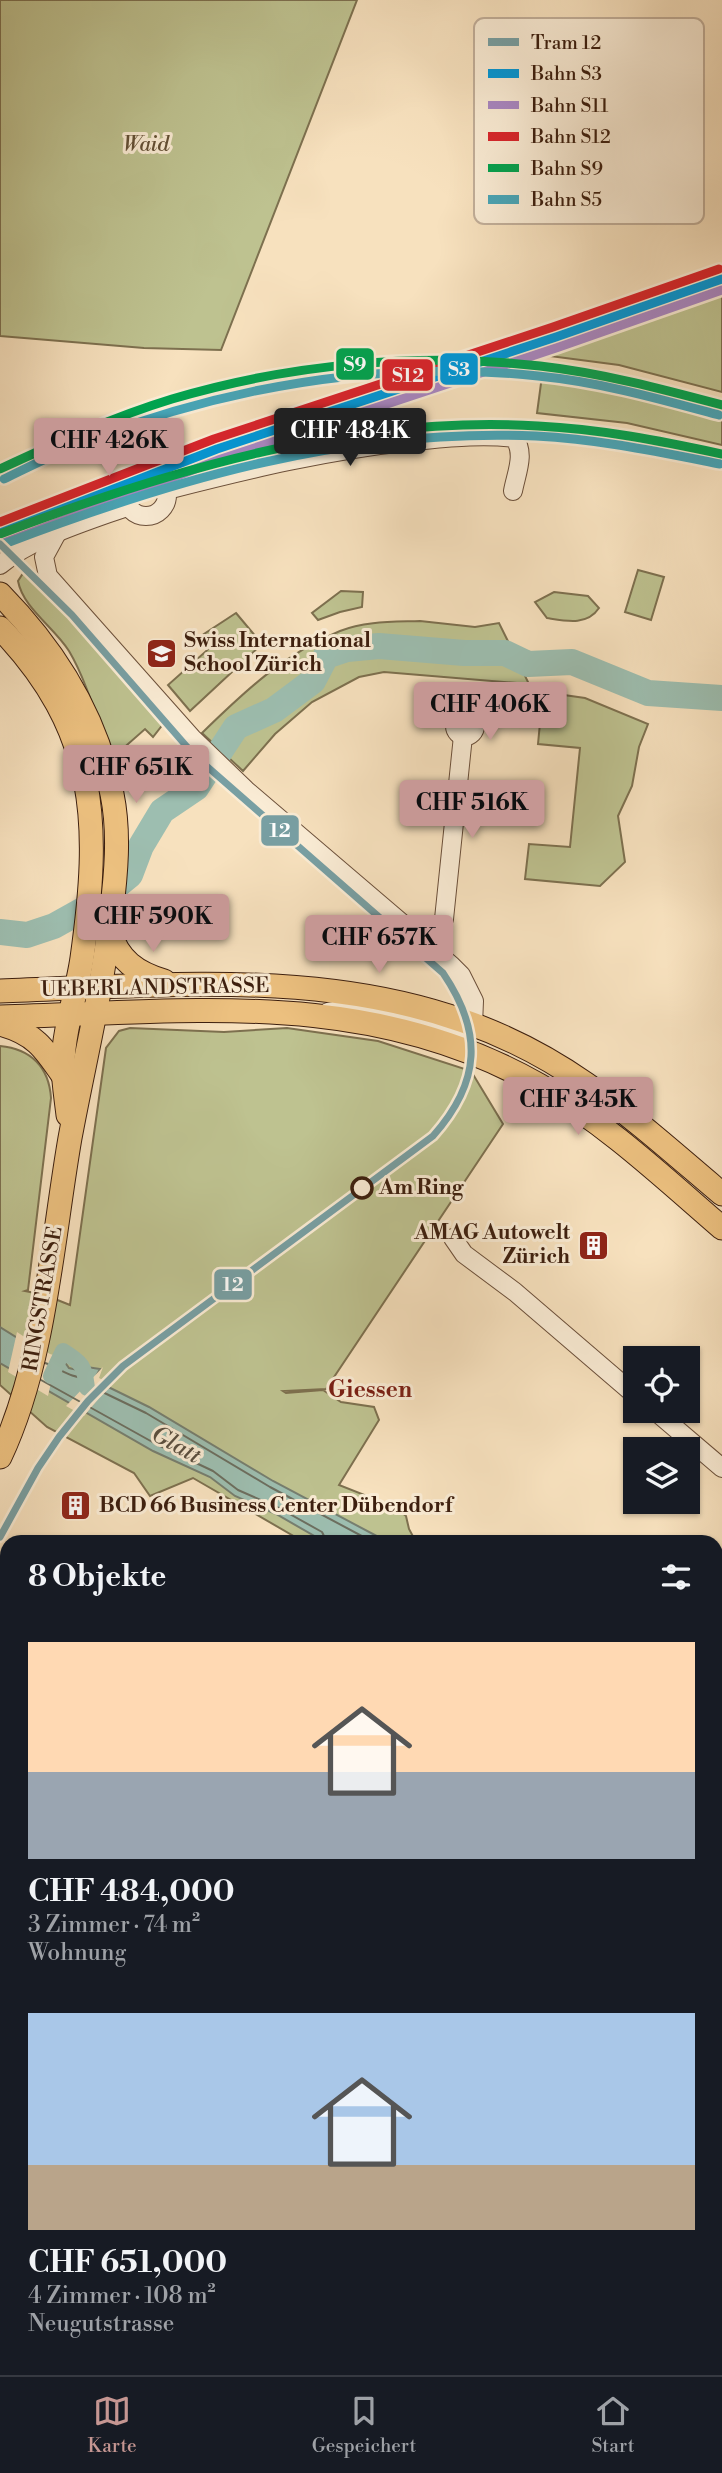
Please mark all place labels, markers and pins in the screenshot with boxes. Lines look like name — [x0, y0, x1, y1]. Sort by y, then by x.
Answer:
pin: CHF 484K — [278, 408, 422, 468]
pin: CHF 426K — [37, 419, 181, 478]
place label: Swiss International School Zürich — [184, 628, 371, 678]
school or university icon: Swiss International School Zürich — [144, 636, 178, 670]
pin: CHF 406K — [418, 682, 562, 742]
pin: CHF 651K — [64, 746, 208, 805]
pin: CHF 516K — [400, 780, 544, 840]
pin: CHF 590K — [81, 894, 225, 954]
pin: CHF 657K — [307, 916, 451, 975]
pin: CHF 345K — [506, 1078, 650, 1137]
place label: Am Ring — [378, 1175, 465, 1201]
marker: Am Ring — [351, 1177, 373, 1199]
place label: AMAG Autowelt Zürich — [413, 1220, 571, 1270]
building icon: AMAG Autowelt Zürich — [576, 1228, 610, 1262]
building icon: BCD 66 Business Center Dübendorf — [59, 1489, 93, 1523]
place label: BCD 66 Business Center Dübendorf — [99, 1493, 455, 1519]

